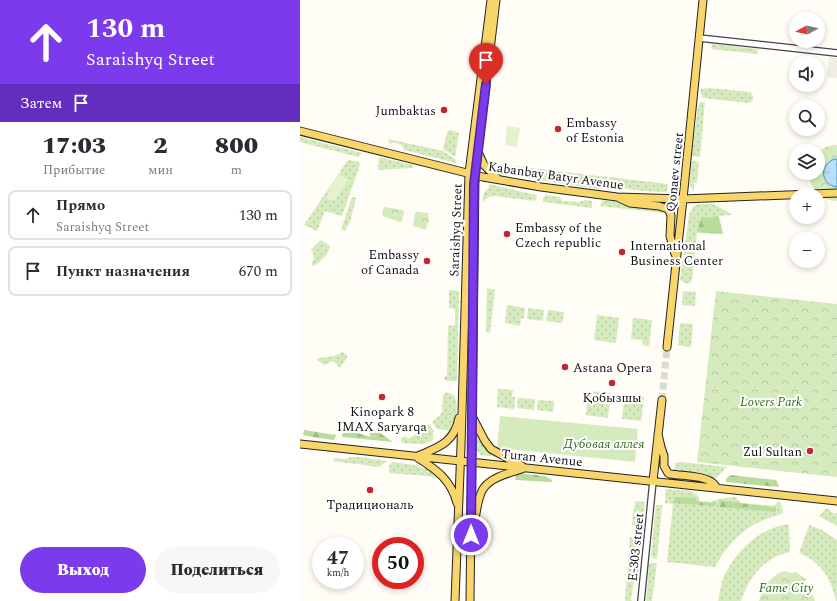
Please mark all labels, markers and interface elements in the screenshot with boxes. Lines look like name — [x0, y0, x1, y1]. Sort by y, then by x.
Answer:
text: 130 m — [86, 7, 165, 50]
north arrow — [789, 12, 825, 48]
map controls — [789, 12, 825, 268]
icon: ahead — [20, 16, 72, 68]
pin — [469, 43, 503, 84]
text: Saraishyq Street — [86, 46, 215, 73]
icon: arrive — [475, 49, 497, 71]
button: sound — [789, 56, 825, 92]
text: Затем — [20, 92, 62, 115]
icon: arrive — [70, 92, 92, 114]
button: search — [789, 100, 825, 136]
place label: Jumbaktas — [376, 101, 436, 121]
marker: Jumbaktas — [439, 105, 449, 115]
place label: Embassy of Estonia — [566, 113, 625, 148]
marker: Embassy of Estonia — [553, 124, 563, 134]
text: 17:03 — [42, 128, 106, 164]
text: 2 — [153, 128, 168, 164]
text: 800 — [215, 128, 258, 164]
street label: Qonaev street — [661, 131, 689, 213]
button: layers — [789, 144, 825, 180]
street label: Kabanbay Batyr Avenue — [487, 157, 625, 195]
text: Прибытие — [43, 160, 105, 180]
text: мин — [148, 160, 173, 180]
text: m — [231, 160, 242, 180]
street label: Saraishyq Street — [444, 183, 468, 277]
button: + — [789, 188, 825, 224]
text: Прямо — [56, 194, 105, 217]
icon: ahead — [22, 204, 44, 226]
text: 130 m — [239, 204, 278, 227]
text: Saraishyq Street — [56, 217, 149, 237]
place label: Embassy of the Czech republic — [515, 218, 602, 253]
marker: Embassy of the Czech republic — [502, 229, 512, 239]
button: − — [789, 232, 825, 268]
place label: International Business Center — [630, 236, 723, 271]
place label: Embassy of Canada — [361, 245, 420, 280]
marker: International Business Center — [617, 247, 627, 257]
marker: Embassy of Canada — [422, 256, 432, 266]
icon: arrive — [22, 260, 44, 282]
text: Пункт назначения — [56, 260, 190, 283]
text: 670 m — [239, 260, 278, 283]
place label: Astana Opera — [573, 358, 653, 378]
marker: Astana Opera — [560, 362, 570, 372]
marker: Қобызшы — [607, 378, 617, 388]
place label: Қобызшы — [583, 388, 641, 408]
marker: Kinopark 8 IMAX Saryarqa — [377, 392, 387, 402]
park label: Lovers Park — [740, 392, 802, 412]
place label: Kinopark 8 IMAX Saryarqa — [337, 402, 428, 437]
park label: Дубовая аллея — [562, 434, 645, 454]
place label: Zul Sultan — [743, 442, 802, 462]
street label: Turan Avenue — [500, 444, 583, 472]
marker: Zul Sultan — [805, 446, 815, 456]
marker: Традициональ — [365, 485, 375, 495]
place label: Традициональ — [327, 495, 414, 515]
street label: E-303 street — [622, 512, 650, 582]
position arrow — [450, 514, 492, 556]
speed limit sign: 50 — [372, 537, 424, 589]
text: 47 — [327, 543, 349, 573]
button: Выход — [20, 547, 146, 593]
button: Поделиться — [154, 547, 280, 593]
text: km/h — [327, 565, 349, 581]
park label: Fame City — [759, 578, 813, 598]

